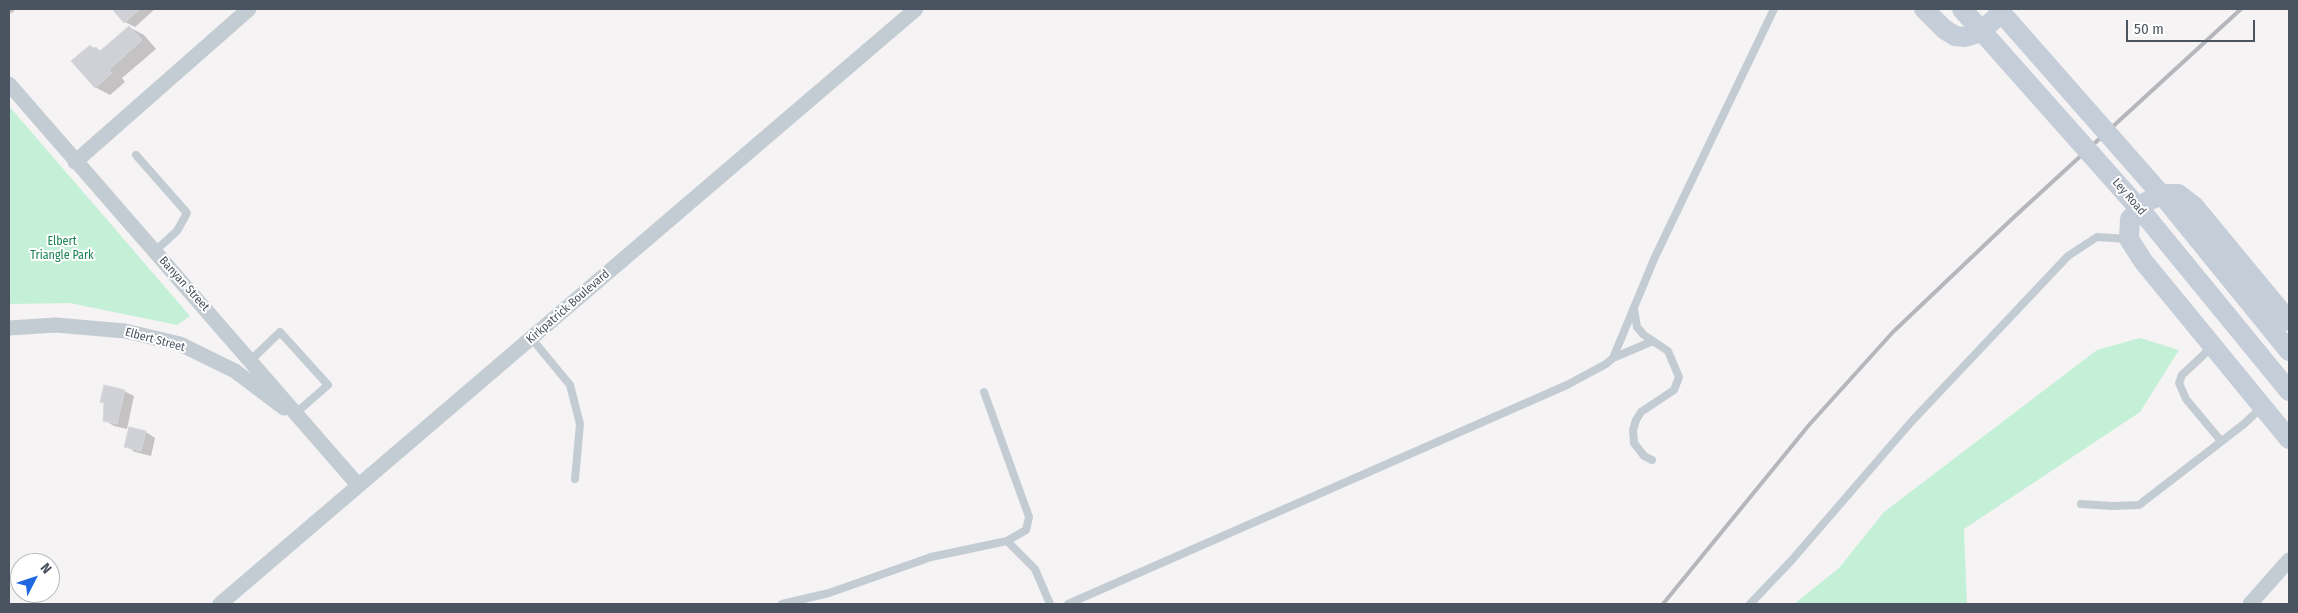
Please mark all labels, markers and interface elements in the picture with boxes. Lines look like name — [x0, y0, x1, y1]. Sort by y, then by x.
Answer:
scale bar — [2128, 10, 2257, 42]
text: 50 m — [2134, 20, 2164, 38]
street label: Ley Road — [2109, 176, 2149, 218]
park label: Elbert Triangle Park — [30, 235, 94, 263]
street label: Banyan Street — [156, 254, 212, 314]
street label: Kirkpatrick Boulevard — [523, 267, 613, 347]
street label: Elbert Street — [123, 325, 187, 355]
north arrow — [10, 553, 60, 603]
text: N — [37, 560, 55, 577]

